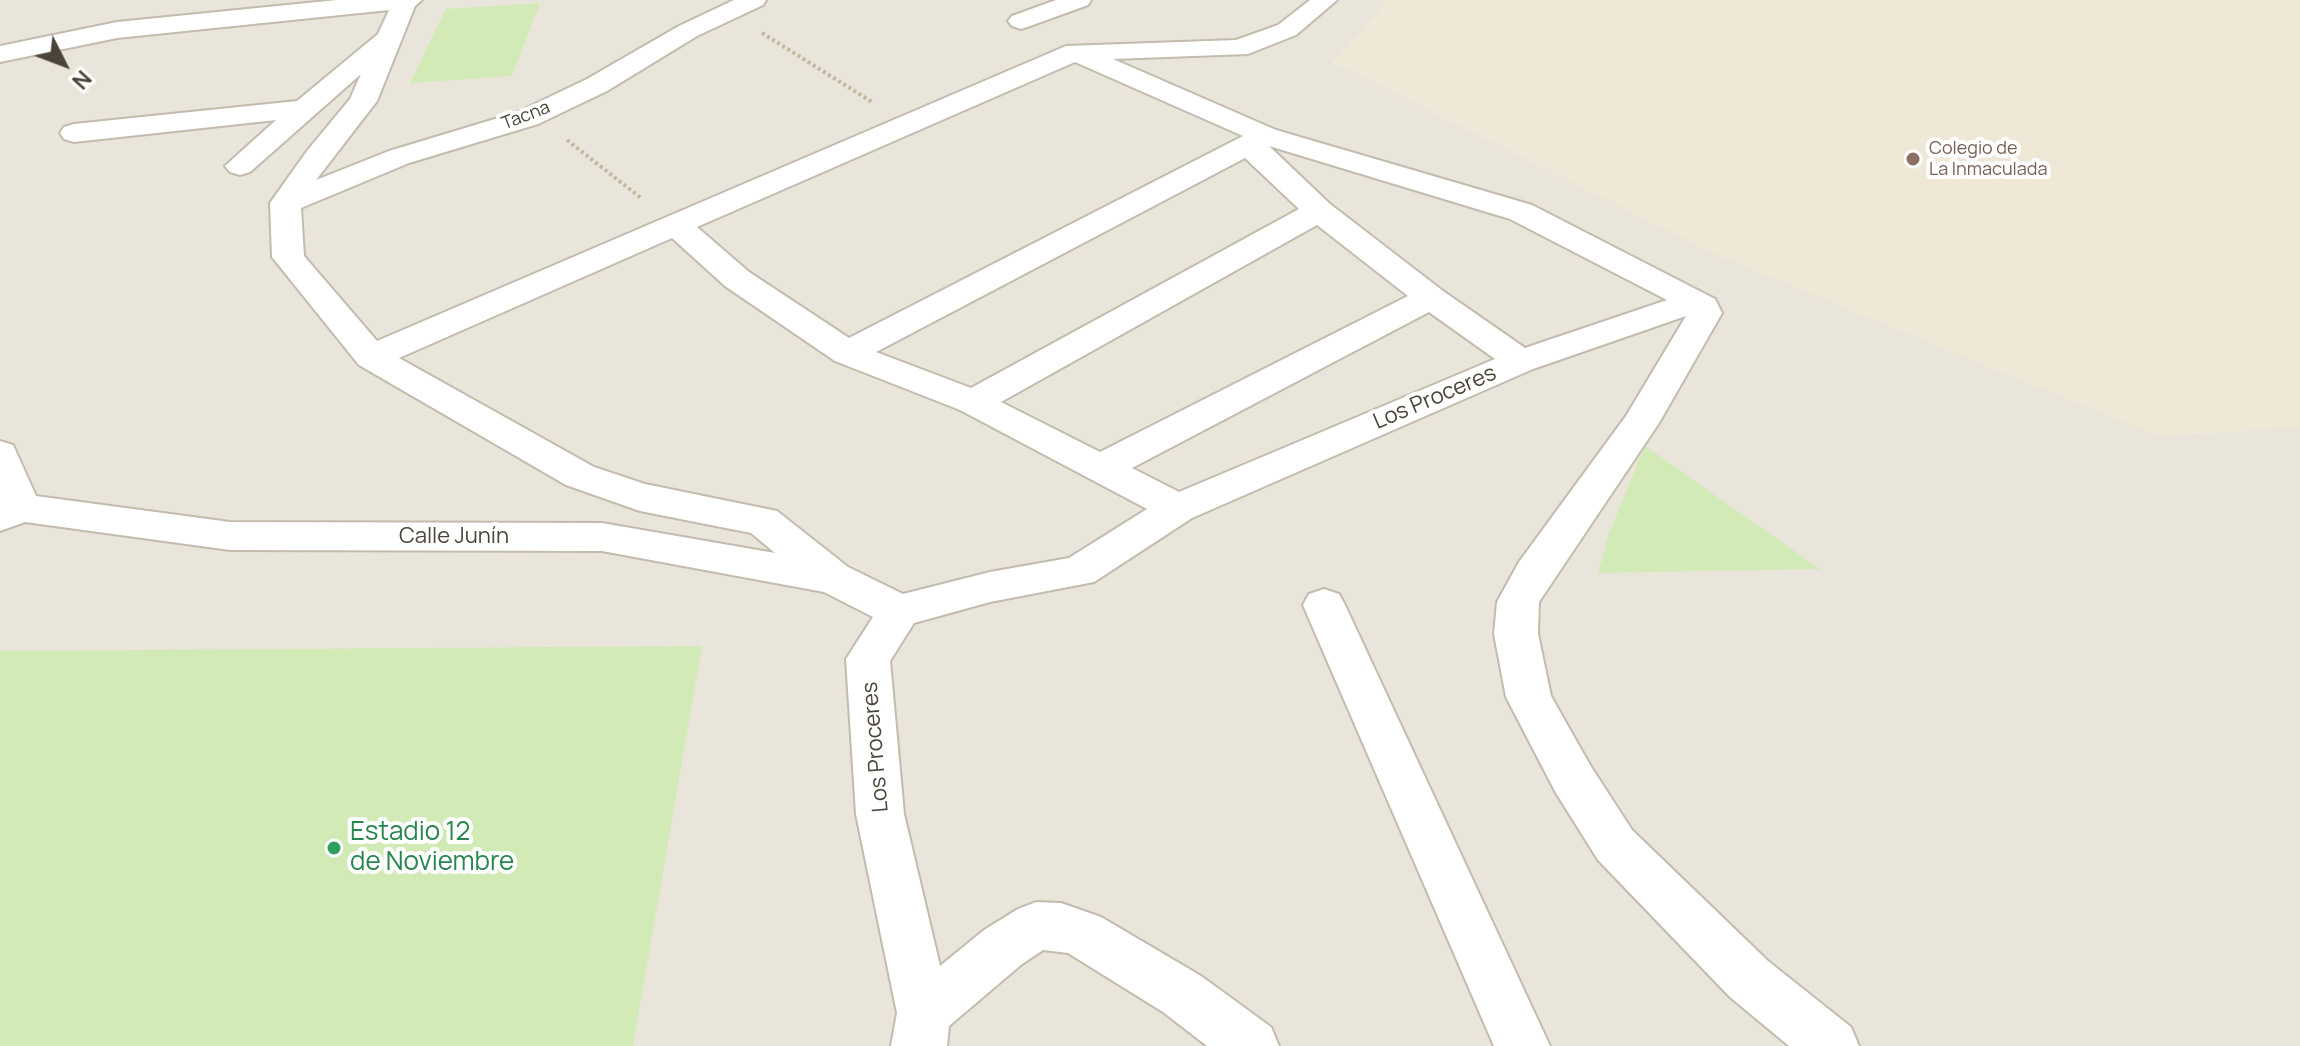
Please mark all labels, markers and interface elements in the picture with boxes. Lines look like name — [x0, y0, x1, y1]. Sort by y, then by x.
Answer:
north arrow — [24, 24, 104, 104]
text: N — [65, 64, 98, 96]
street label: Tacna — [499, 97, 553, 135]
place label: Colegio de La Inmaculada — [1929, 138, 2047, 180]
marker: Colegio de La Inmaculada — [1904, 150, 1922, 168]
street label: Los Proceres — [1370, 360, 1500, 436]
street label: Calle Junín — [399, 524, 509, 550]
street label: Los Proceres — [857, 681, 895, 813]
place label: Estadio 12 de Noviembre — [350, 817, 514, 878]
marker: Estadio 12 de Noviembre — [325, 839, 343, 857]

